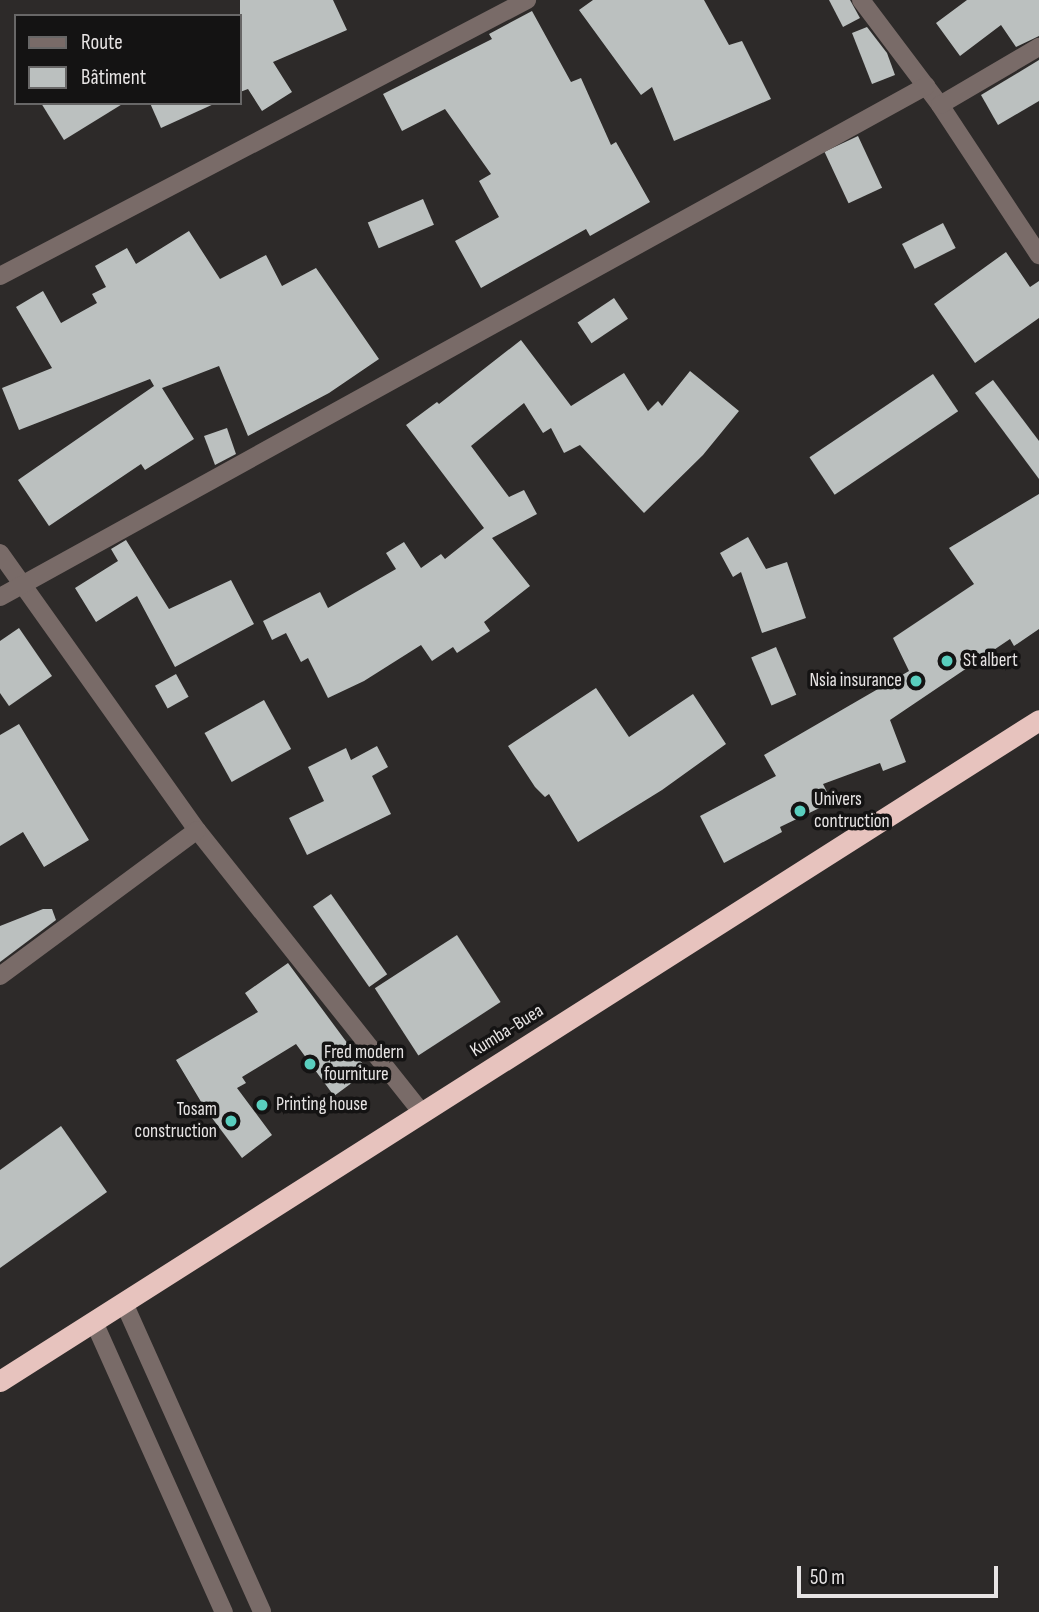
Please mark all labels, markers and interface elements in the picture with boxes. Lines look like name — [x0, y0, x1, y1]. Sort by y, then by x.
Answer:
legend — [14, 14, 242, 105]
text: Route — [81, 30, 123, 55]
text: Bâtiment — [81, 65, 146, 90]
place label: St albert — [963, 650, 1018, 672]
marker: St albert — [937, 651, 957, 671]
place label: Nsia insurance — [809, 670, 902, 692]
marker: Nsia insurance — [908, 673, 924, 689]
place label: Univers contruction — [814, 789, 890, 833]
marker: Univers contruction — [792, 803, 808, 819]
street label: Kumba-Buea — [466, 1000, 548, 1062]
place label: Fred modern fourniture — [324, 1042, 404, 1086]
marker: Fred modern fourniture — [302, 1056, 318, 1072]
place label: Printing house — [276, 1094, 368, 1116]
marker: Printing house — [254, 1097, 270, 1113]
place label: Tosam construction — [135, 1099, 217, 1143]
marker: Tosam construction — [223, 1113, 239, 1129]
scale bar — [801, 1552, 1002, 1596]
text: 50 m — [810, 1565, 845, 1590]

